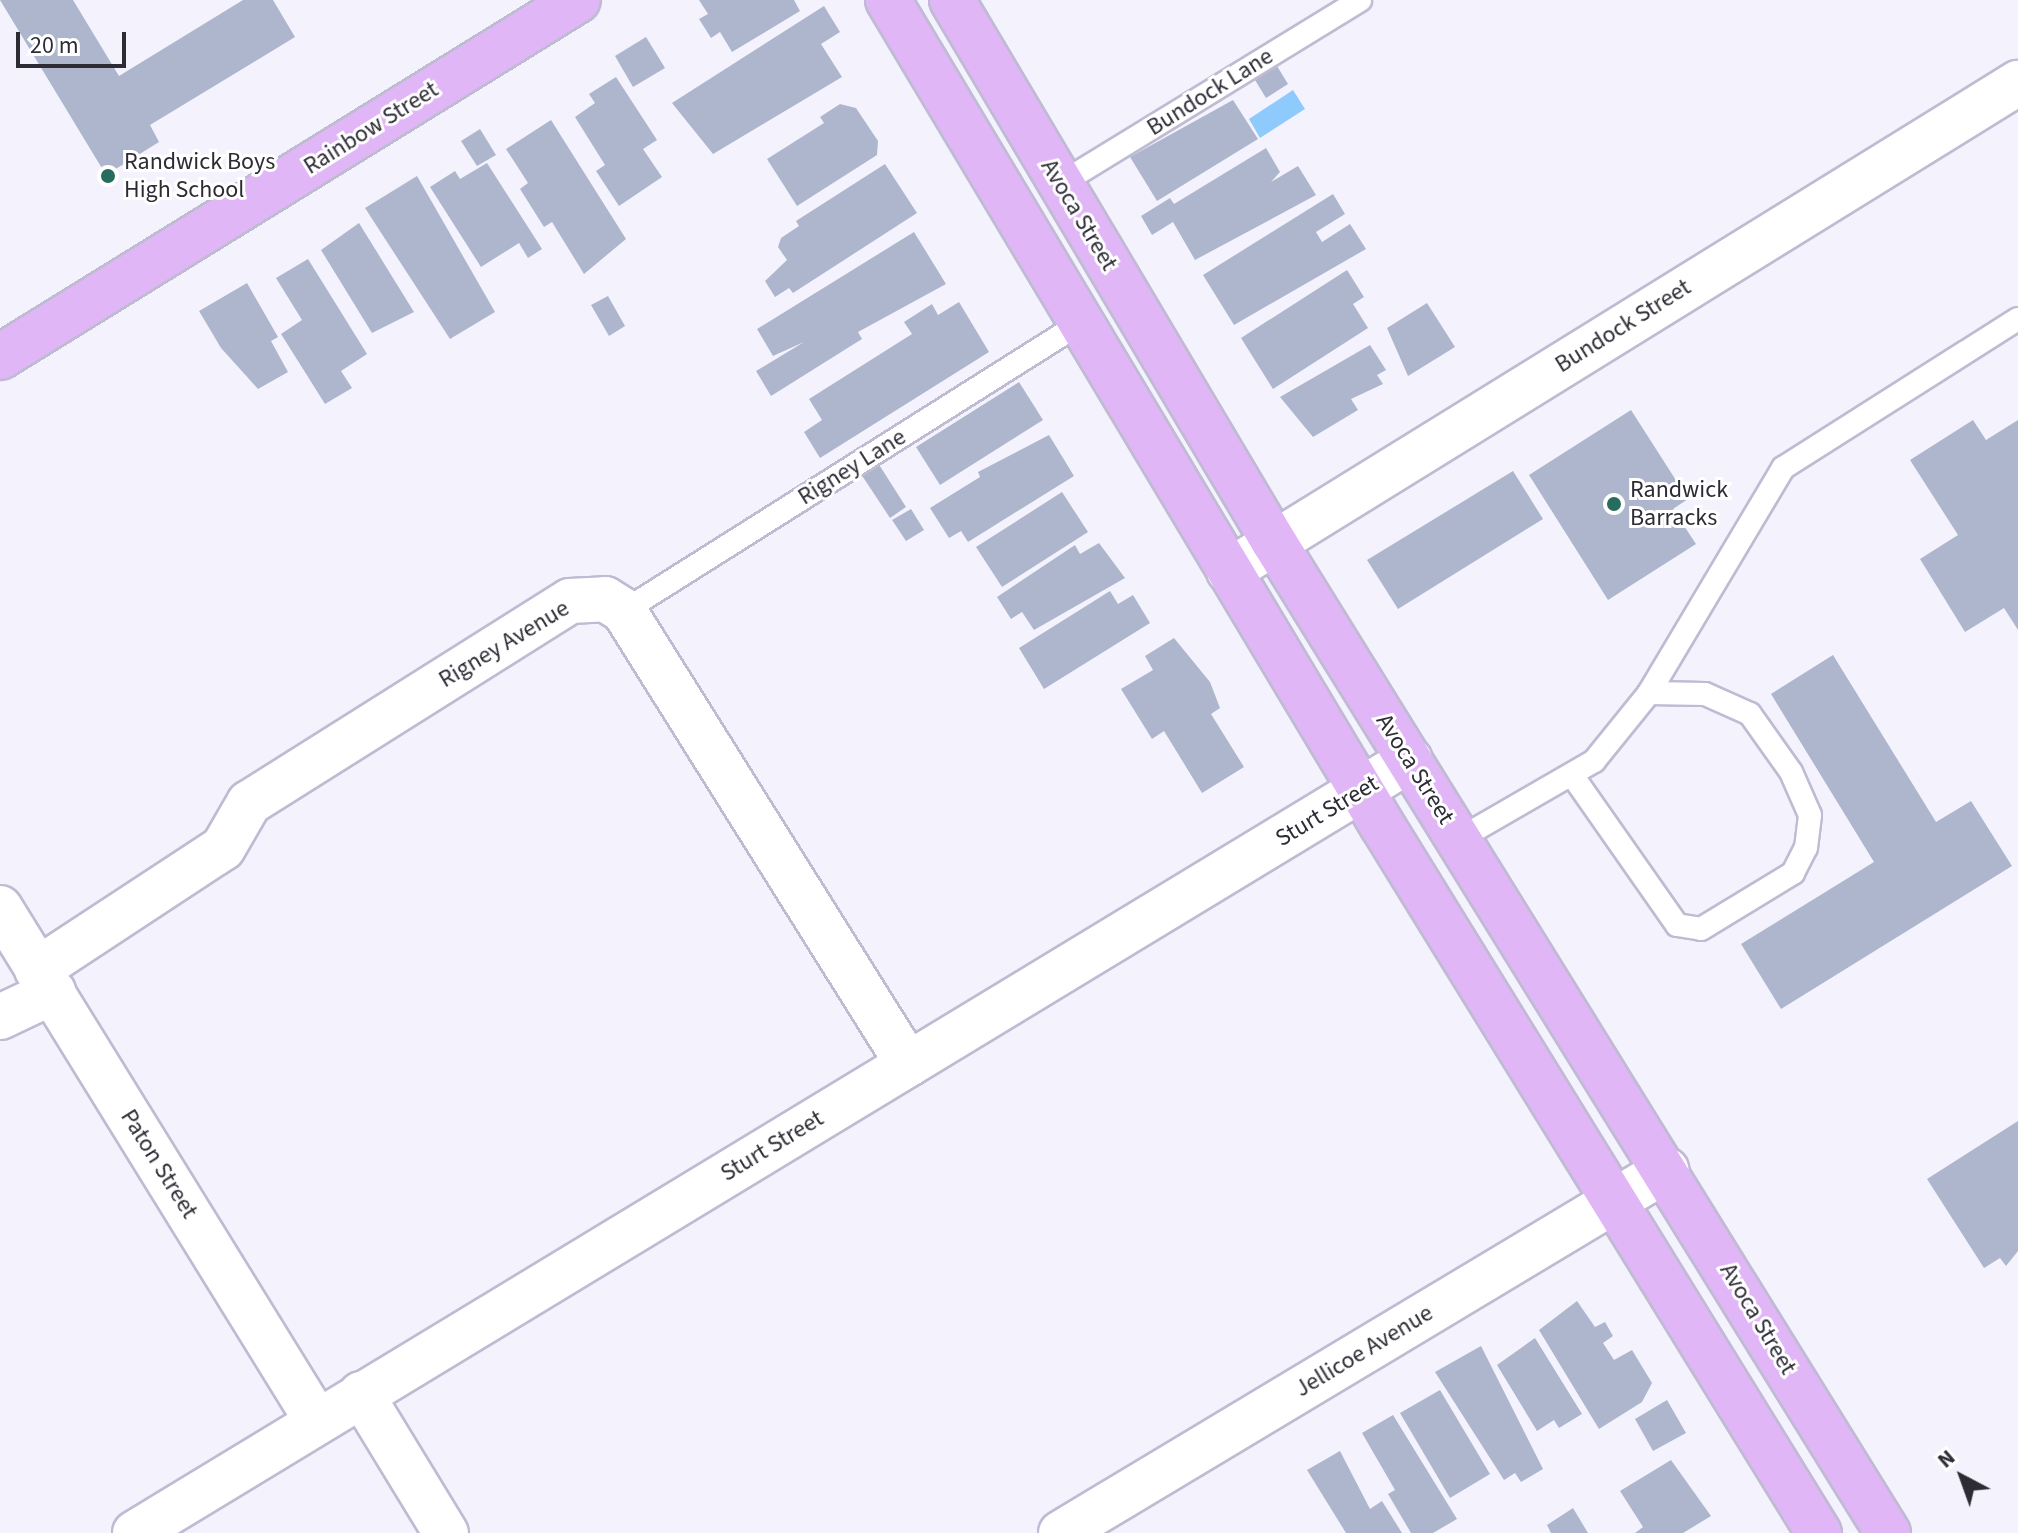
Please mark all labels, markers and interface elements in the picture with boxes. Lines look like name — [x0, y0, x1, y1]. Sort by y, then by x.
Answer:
scale bar — [20, 16, 130, 66]
text: 20 m — [30, 28, 79, 63]
street label: Bundock Lane — [1142, 42, 1278, 142]
street label: Rainbow Street — [298, 75, 444, 181]
place label: Randwick Boys High School — [124, 148, 275, 204]
street label: Avoca Street — [1035, 154, 1123, 276]
marker: Randwick Boys High School — [99, 167, 117, 185]
street label: Bundock Street — [1550, 273, 1696, 379]
street label: Rigney Lane — [793, 423, 911, 511]
place label: Randwick Barracks — [1630, 476, 1728, 532]
marker: Randwick Barracks — [1605, 495, 1623, 513]
street label: Rigney Avenue — [434, 594, 574, 694]
street label: Avoca Street — [1370, 708, 1460, 830]
street label: Sturt Street — [1270, 769, 1384, 853]
street label: Paton Street — [114, 1104, 204, 1224]
street label: Sturt Street — [715, 1104, 829, 1188]
street label: Avoca Street — [1714, 1258, 1802, 1380]
street label: Jellicoe Avenue — [1290, 1299, 1438, 1403]
north arrow — [1922, 1437, 2002, 1517]
text: N — [1930, 1442, 1962, 1476]

